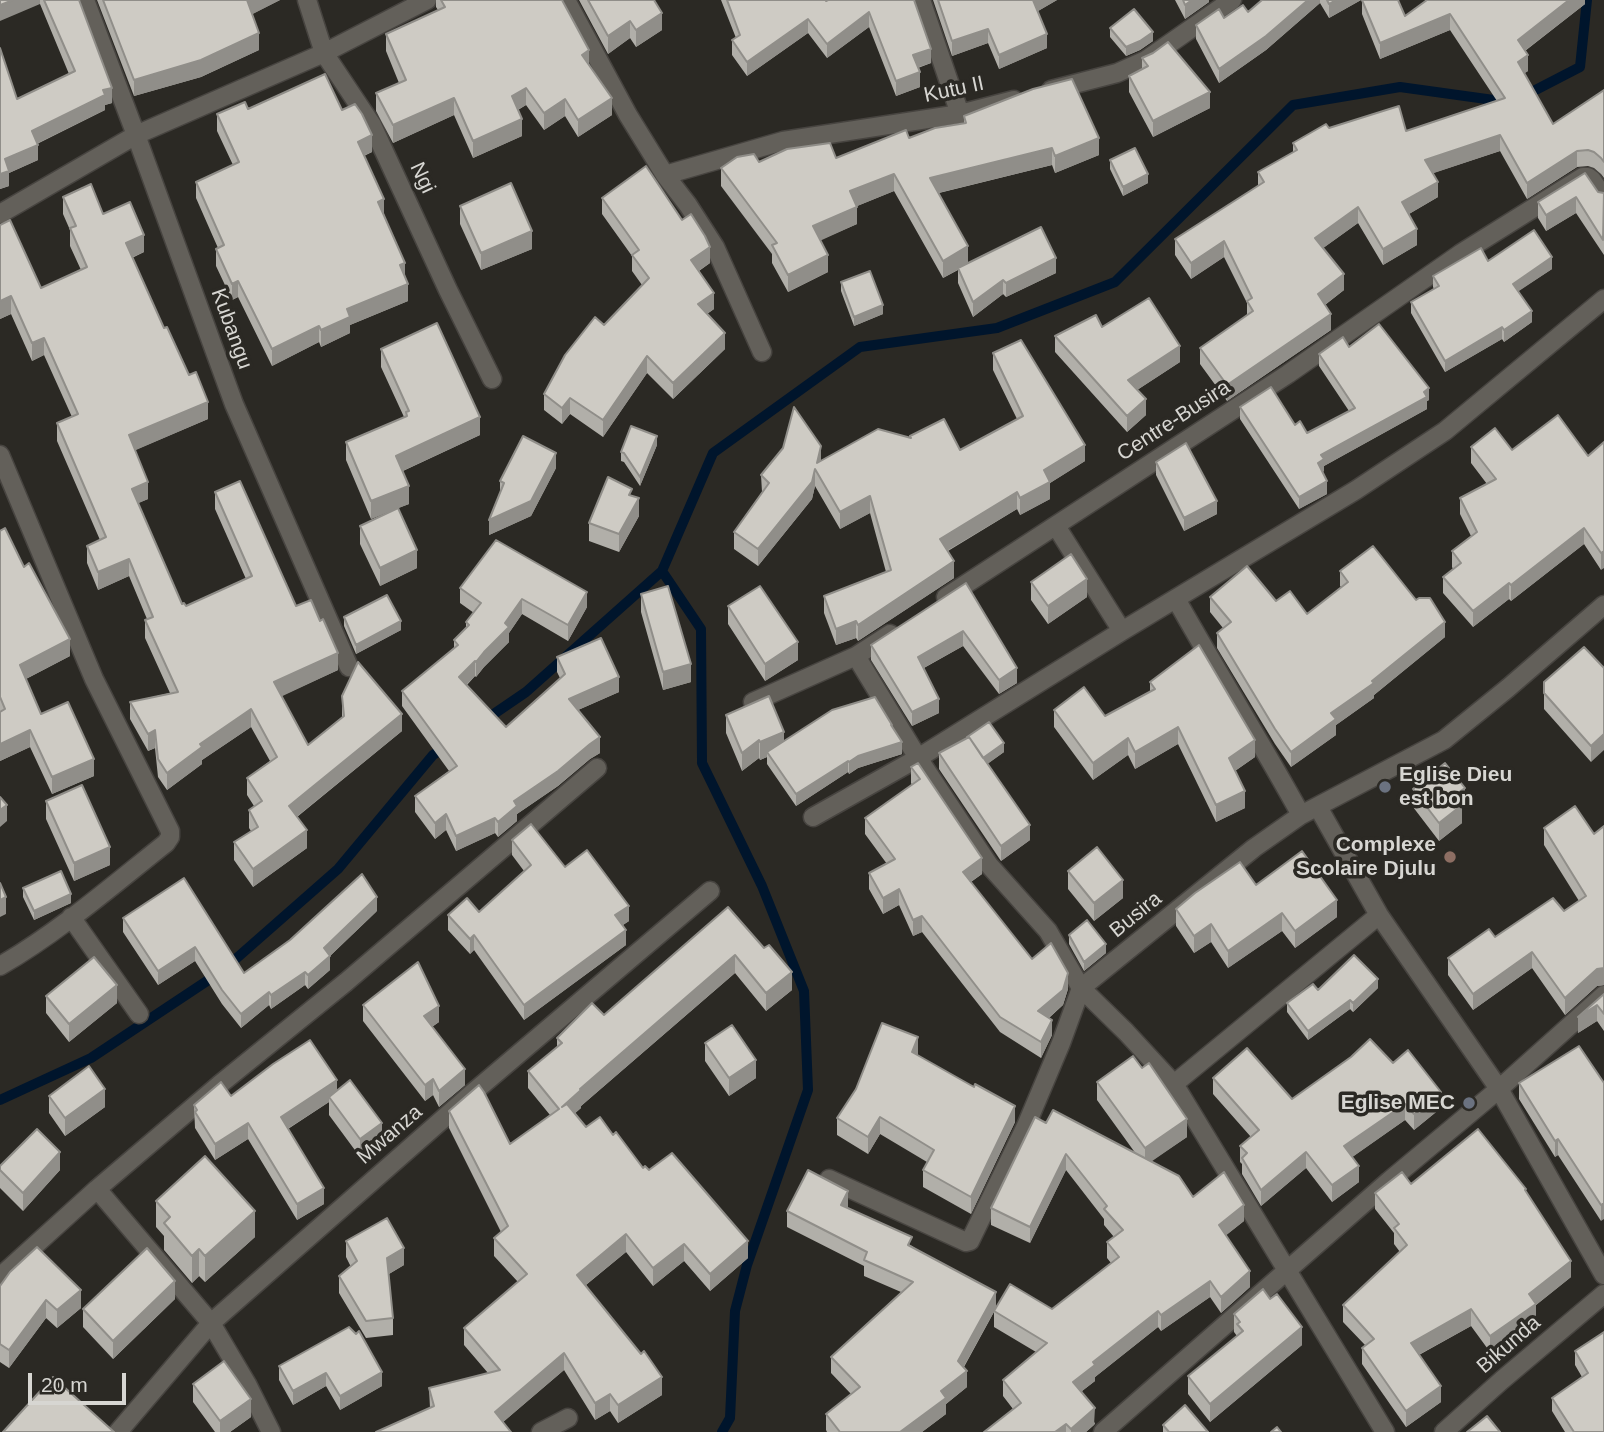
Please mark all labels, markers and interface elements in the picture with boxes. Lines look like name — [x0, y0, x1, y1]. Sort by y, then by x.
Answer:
street label: Kutu II — [922, 71, 986, 109]
street label: Ngi — [404, 158, 440, 198]
street label: Kubangu — [205, 285, 257, 373]
street label: Centre-Busira — [1113, 375, 1235, 467]
place label: Eglise Dieu est bon — [1399, 762, 1512, 812]
marker: Eglise Dieu est bon — [1377, 779, 1393, 795]
place label: Complexe Scolaire Djulu — [1296, 832, 1436, 882]
marker: Complexe Scolaire Djulu — [1442, 849, 1458, 865]
street label: Busira — [1105, 886, 1167, 944]
place label: Eglise MEC — [1341, 1090, 1455, 1116]
marker: Eglise MEC — [1461, 1095, 1477, 1111]
street label: Mwanza — [352, 1100, 428, 1170]
street label: Bikunda — [1472, 1311, 1546, 1379]
scale bar — [32, 1358, 130, 1402]
text: 20 m — [41, 1373, 88, 1396]

